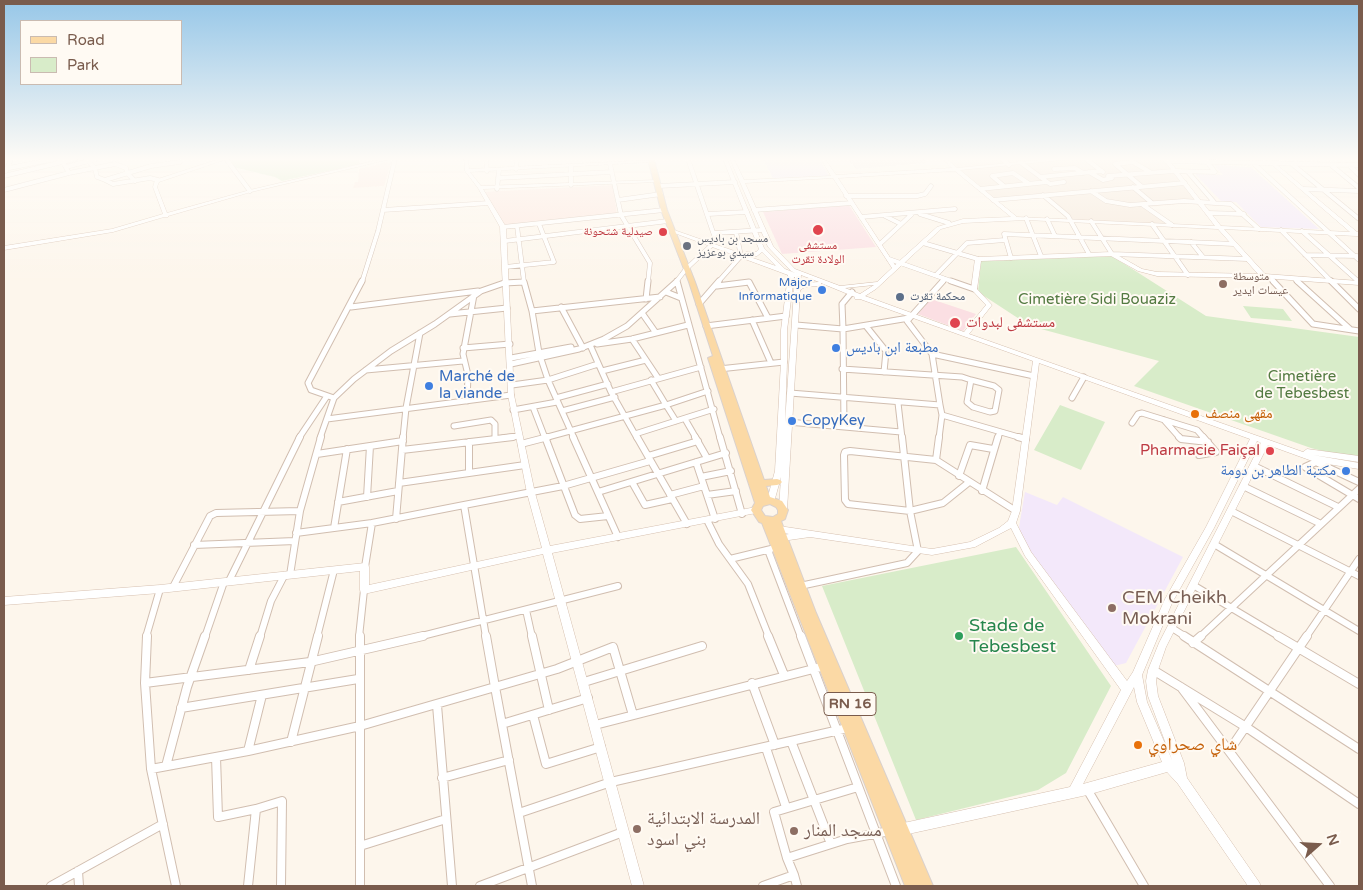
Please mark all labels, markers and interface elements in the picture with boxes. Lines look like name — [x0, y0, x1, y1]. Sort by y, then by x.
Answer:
legend — [20, 20, 182, 85]
text: Road — [67, 31, 105, 49]
text: Park — [67, 56, 99, 74]
marker: مستشفى الولادة تقرت — [811, 223, 825, 237]
place label: صيدلية شتحونة — [584, 225, 653, 239]
marker: صيدلية شتحونة — [657, 226, 669, 238]
place label: مسجد بن باديس سيدي بوعزيز — [697, 232, 768, 260]
place label: مستشفى الولادة تقرت — [791, 239, 845, 267]
marker: مسجد بن باديس سيدي بوعزيز — [681, 240, 693, 252]
place label: متوسطة عيسات ايدير — [1233, 270, 1288, 298]
place label: Major Informatique — [739, 276, 812, 304]
marker: متوسطة عيسات ايدير — [1217, 278, 1229, 290]
marker: Major Informatique — [816, 284, 828, 296]
place label: محكمة تقرت — [910, 290, 965, 304]
marker: محكمة تقرت — [894, 291, 906, 303]
park label: Cimetière Sidi Bouaziz — [1018, 291, 1176, 309]
place label: مستشفى لبدوات — [966, 314, 1055, 332]
marker: مستشفى لبدوات — [948, 316, 962, 330]
place label: مطبعة ابن باديس — [846, 339, 938, 357]
marker: مطبعة ابن باديس — [830, 342, 842, 354]
place label: Marché de la viande — [439, 368, 515, 403]
park label: Cimetière de Tebesbest — [1255, 368, 1349, 403]
marker: Marché de la viande — [423, 380, 435, 392]
place label: مقهى منصف — [1205, 405, 1273, 423]
marker: مقهى منصف — [1189, 408, 1201, 420]
place label: CopyKey — [802, 412, 865, 430]
marker: CopyKey — [786, 415, 798, 427]
place label: Pharmacie Faiçal — [1140, 442, 1260, 460]
marker: Pharmacie Faiçal — [1264, 445, 1276, 457]
place label: مكتبة الطاهر بن دومة — [1221, 462, 1336, 480]
marker: مكتبة الطاهر بن دومة — [1340, 465, 1352, 477]
place label: CEM Cheikh Mokrani — [1122, 587, 1227, 630]
marker: CEM Cheikh Mokrani — [1106, 602, 1118, 614]
place label: Stade de Tebesbest — [969, 615, 1056, 658]
marker: Stade de Tebesbest — [953, 630, 965, 642]
road number: RN 16 — [824, 692, 876, 716]
place label: شاي صحراوي — [1148, 734, 1237, 756]
marker: شاي صحراوي — [1132, 739, 1144, 751]
place label: المدرسة الابتدائية بني اسود — [647, 808, 760, 851]
place label: مسجد المنار — [804, 820, 882, 842]
north arrow — [1293, 820, 1343, 870]
marker: المدرسة الابتدائية بني اسود — [631, 823, 643, 835]
marker: مسجد المنار — [788, 825, 800, 837]
text: N — [1323, 832, 1343, 848]

